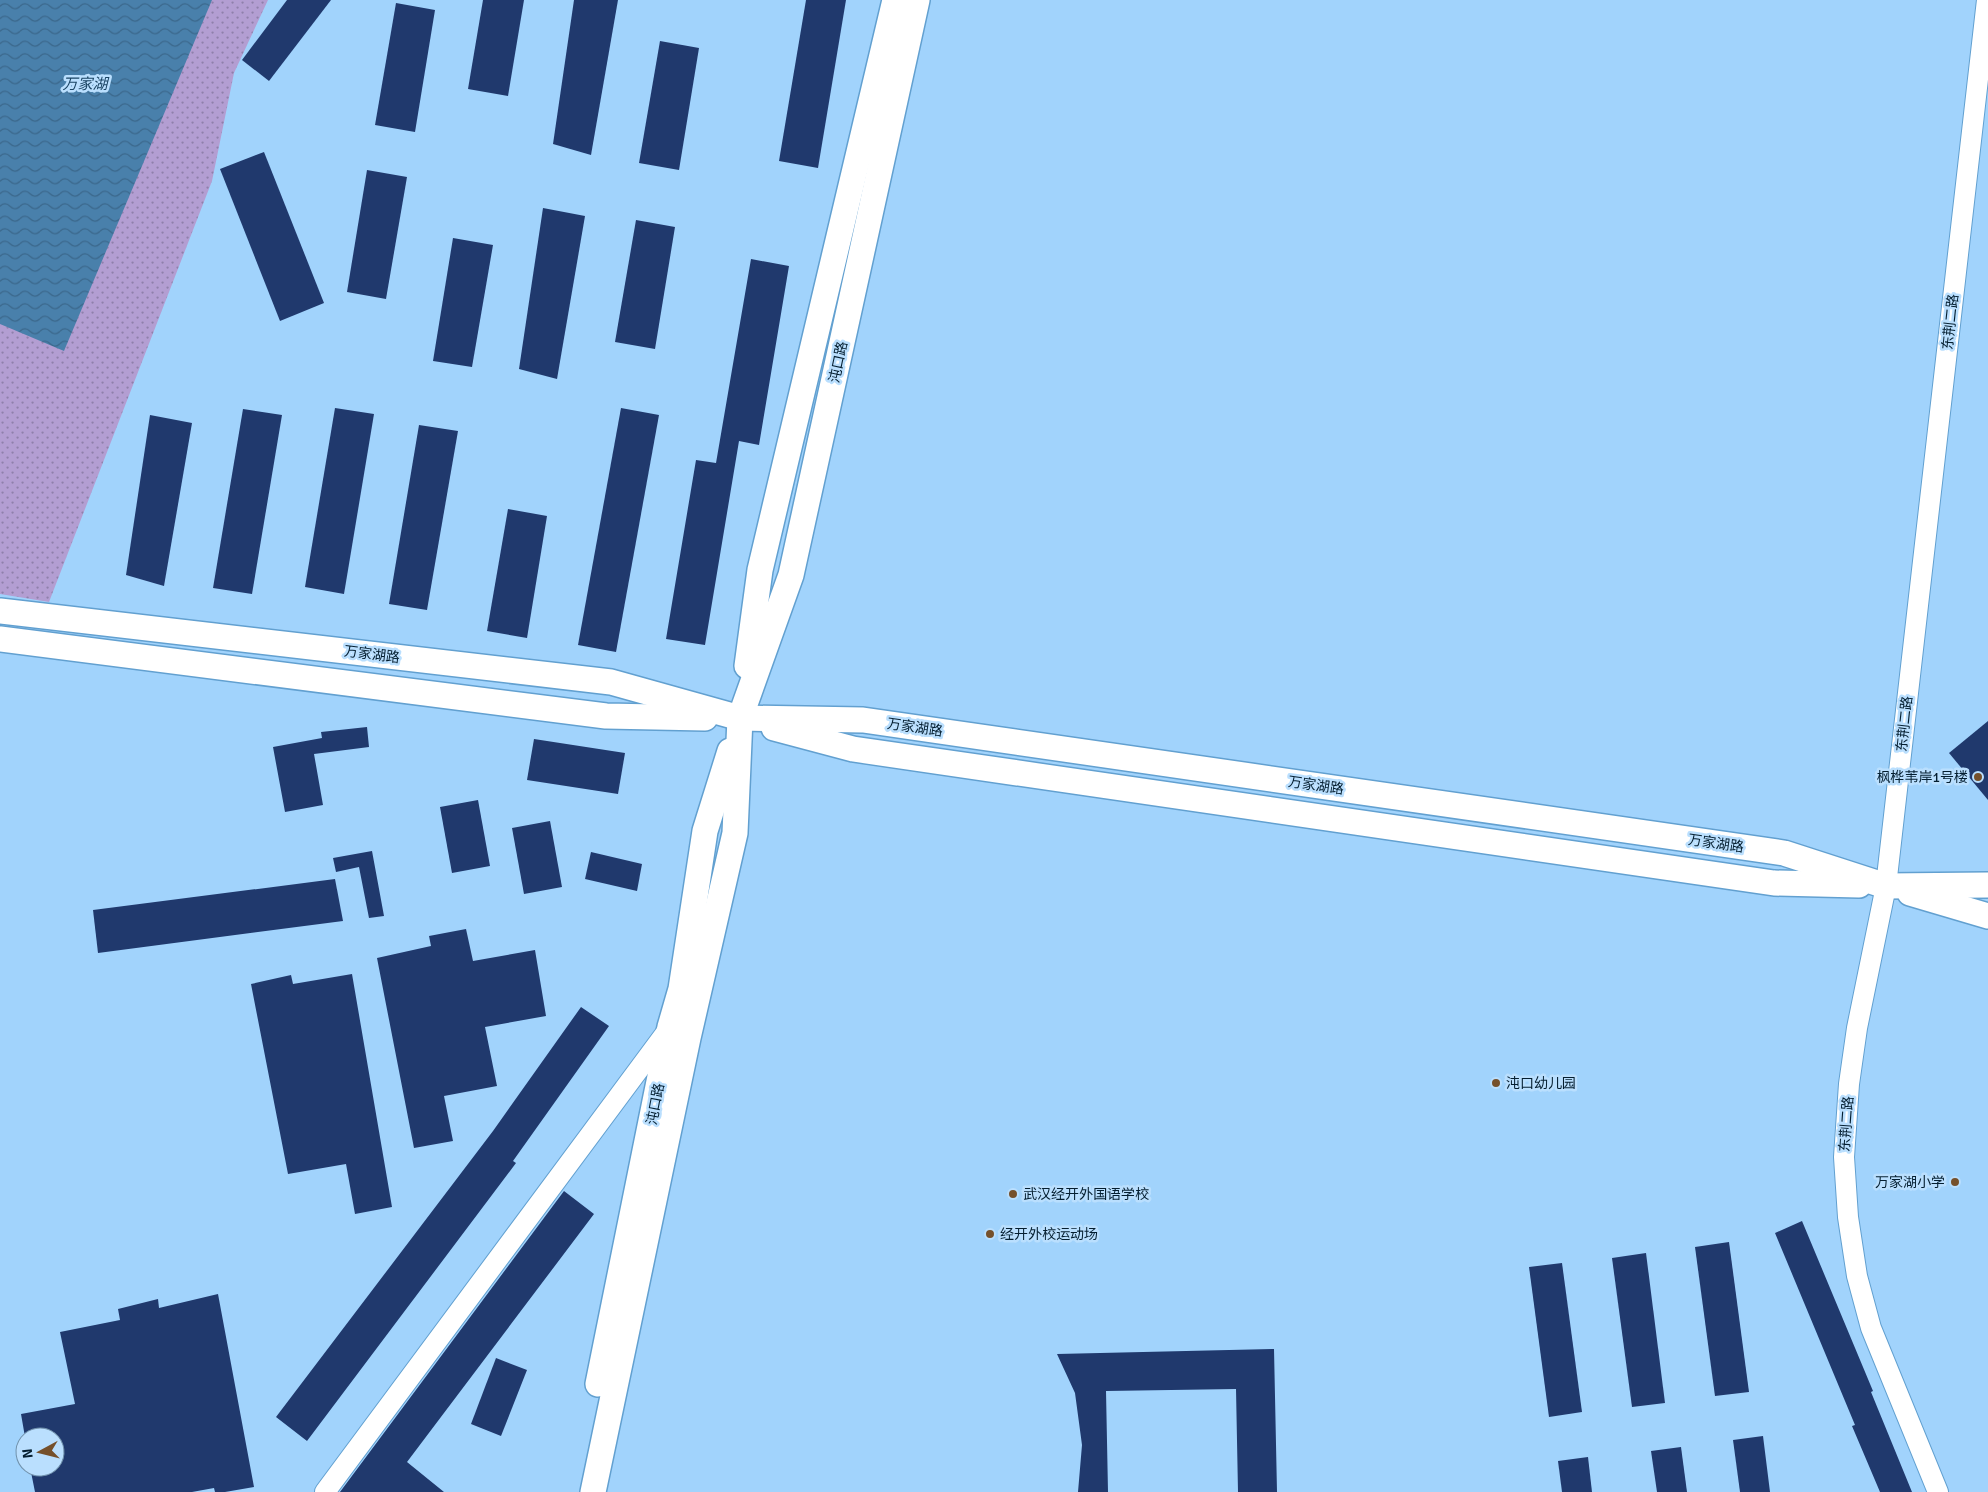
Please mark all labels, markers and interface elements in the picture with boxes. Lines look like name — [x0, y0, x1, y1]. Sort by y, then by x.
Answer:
water label: 万家湖 — [62, 75, 109, 93]
street label: 东荆二路 — [1939, 293, 1962, 351]
street label: 沌口路 — [826, 340, 851, 384]
street label: 万家湖路 — [343, 643, 401, 666]
street label: 东荆二路 — [1893, 695, 1916, 753]
street label: 万家湖路 — [886, 715, 944, 740]
place label: 枫桦苇岸1号楼 — [1876, 769, 1968, 786]
marker: 枫桦苇岸1号楼 — [1972, 771, 1984, 783]
street label: 万家湖路 — [1287, 773, 1345, 798]
street label: 万家湖路 — [1687, 831, 1745, 856]
place label: 沌口幼儿园 — [1506, 1075, 1576, 1092]
marker: 沌口幼儿园 — [1490, 1077, 1502, 1089]
street label: 沌口路 — [643, 1082, 668, 1126]
street label: 东荆二路 — [1836, 1096, 1857, 1153]
place label: 万家湖小学 — [1875, 1174, 1945, 1191]
marker: 万家湖小学 — [1949, 1176, 1961, 1188]
place label: 武汉经开外国语学校 — [1023, 1186, 1149, 1203]
marker: 武汉经开外国语学校 — [1007, 1188, 1019, 1200]
place label: 经开外校运动场 — [1000, 1226, 1098, 1243]
marker: 经开外校运动场 — [984, 1228, 996, 1240]
north arrow — [15, 1427, 65, 1477]
text: N — [19, 1448, 37, 1459]

